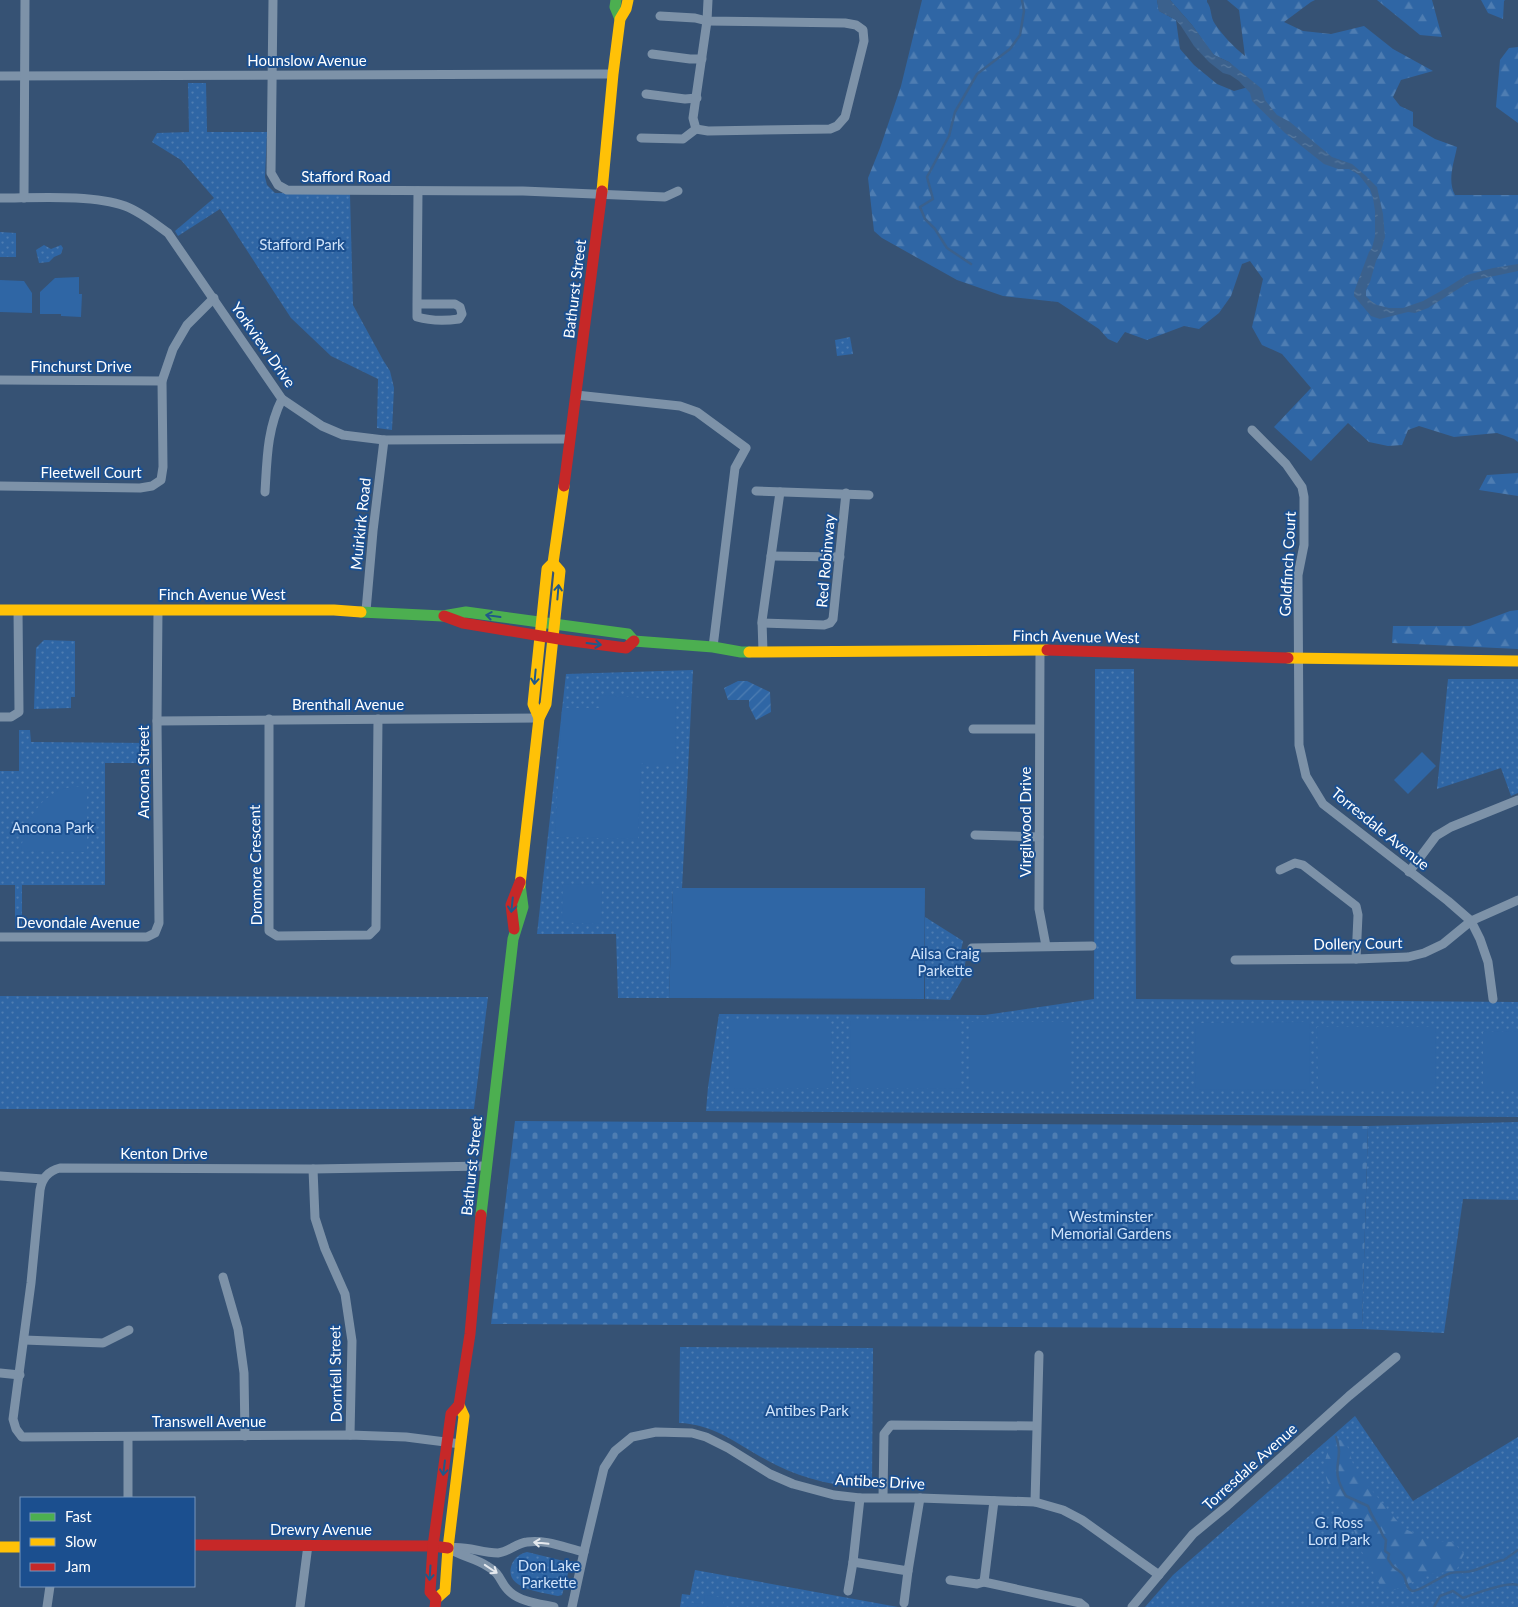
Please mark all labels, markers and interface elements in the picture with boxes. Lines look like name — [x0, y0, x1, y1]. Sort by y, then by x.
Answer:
street label: Hounslow Avenue — [247, 51, 367, 69]
street label: Stafford Road — [301, 167, 391, 185]
park label: Stafford Park — [259, 235, 345, 253]
street label: Bathurst Street — [559, 238, 589, 339]
street label: Yorkview Drive — [228, 298, 300, 390]
street label: Finchurst Drive — [30, 357, 132, 375]
street label: Fleetwell Court — [40, 463, 142, 481]
street label: Muirkirk Road — [346, 477, 374, 571]
street label: Goldfinch Court — [1275, 510, 1299, 617]
street label: Red Robinway — [812, 513, 838, 608]
street label: Finch Avenue West — [158, 585, 286, 603]
one-way arrow — [553, 585, 562, 601]
one-way arrow — [485, 611, 501, 621]
street label: Finch Avenue West — [1012, 626, 1140, 646]
one-way arrow — [586, 639, 602, 649]
one-way arrow — [530, 669, 540, 685]
street label: Brenthall Avenue — [292, 695, 404, 713]
street label: Ancona Street — [134, 725, 152, 819]
street label: Virgilwood Drive — [1016, 767, 1034, 877]
street label: Torresdale Avenue — [1328, 783, 1433, 873]
street label: Dromore Crescent — [245, 804, 265, 926]
park label: Ancona Park — [12, 818, 95, 836]
one-way arrow — [507, 897, 517, 913]
street label: Devondale Avenue — [16, 913, 140, 931]
street label: Dollery Court — [1313, 933, 1403, 953]
park label: Ailsa Craig Parkette — [910, 944, 980, 979]
street label: Bathurst Street — [457, 1115, 485, 1216]
street label: Kenton Drive — [120, 1144, 208, 1162]
park label: Westminster Memorial Gardens — [1050, 1207, 1172, 1242]
street label: Dornfell Street — [325, 1325, 345, 1423]
park label: Antibes Park — [765, 1401, 849, 1419]
street label: Transwell Avenue — [152, 1412, 266, 1430]
street label: Torresdale Avenue — [1198, 1419, 1300, 1513]
one-way arrow — [439, 1459, 449, 1475]
street label: Antibes Drive — [835, 1470, 926, 1492]
legend — [20, 1497, 195, 1587]
text: Fast — [65, 1507, 92, 1525]
park label: G. Ross Lord Park — [1308, 1513, 1371, 1548]
street label: Drewry Avenue — [270, 1520, 372, 1538]
text: Slow — [65, 1532, 97, 1550]
one-way arrow — [534, 1538, 550, 1548]
park label: Don Lake Parkette — [518, 1556, 580, 1591]
text: Jam — [65, 1557, 91, 1575]
one-way arrow — [484, 1564, 498, 1574]
one-way arrow — [426, 1565, 435, 1581]

